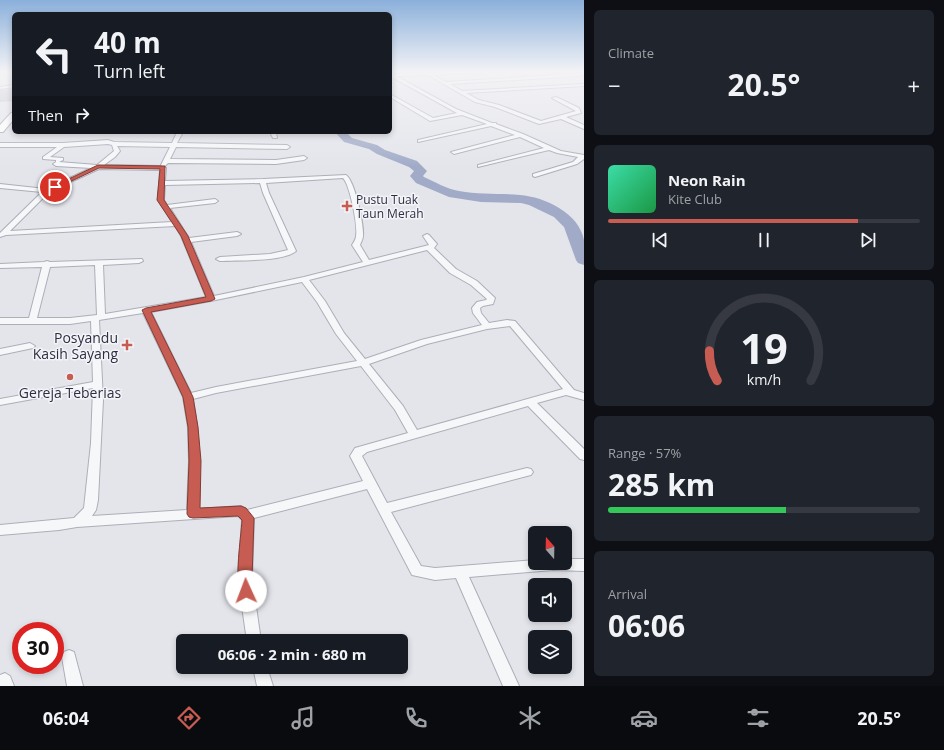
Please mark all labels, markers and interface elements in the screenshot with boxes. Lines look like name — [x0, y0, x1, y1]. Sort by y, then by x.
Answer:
text: 40 m — [94, 23, 161, 61]
icon: left — [28, 28, 80, 80]
text: Climate — [608, 44, 654, 62]
text: Turn left — [94, 59, 165, 83]
text: 20.5° — [728, 64, 800, 105]
text: − — [608, 70, 621, 100]
text: + — [907, 70, 920, 100]
icon: right — [71, 104, 93, 126]
text: Then — [28, 105, 63, 125]
pin — [38, 170, 72, 204]
text: Neon Rain — [668, 170, 746, 190]
icon: arrive — [44, 176, 66, 198]
text: Kite Club — [668, 190, 722, 208]
place label: Pustu Tuak Taun Merah — [356, 191, 424, 222]
marker: Pustu Tuak Taun Merah — [341, 200, 353, 212]
icon: previous — [649, 229, 671, 251]
icon: pause — [753, 229, 775, 251]
icon: next — [857, 229, 879, 251]
text: 19 — [740, 320, 788, 376]
place label: Posyandu Kasih Sayang — [33, 328, 118, 363]
marker: Posyandu Kasih Sayang — [121, 339, 133, 351]
text: km/h — [747, 370, 781, 389]
marker: Gereja Teberias — [65, 372, 75, 382]
place label: Gereja Teberias — [19, 383, 121, 402]
text: Range · 57% — [608, 444, 681, 462]
text: 285 km — [608, 464, 715, 505]
north arrow — [528, 526, 572, 570]
map controls — [528, 526, 572, 674]
position arrow — [225, 570, 267, 612]
button: sound — [528, 578, 572, 622]
text: Arrival — [608, 585, 647, 603]
text: 06:06 — [608, 605, 685, 646]
speed limit sign: 30 — [12, 622, 64, 674]
button: layers — [528, 630, 572, 674]
text: 06:06 · 2 min · 680 m — [218, 644, 366, 664]
icon: directions — [175, 704, 203, 732]
icon: music — [289, 704, 317, 732]
icon: phone — [402, 704, 430, 732]
icon: climate — [516, 704, 544, 732]
icon: car — [630, 704, 658, 732]
icon: filters — [744, 704, 772, 732]
text: 06:04 — [43, 706, 89, 730]
text: 20.5° — [857, 706, 901, 730]

